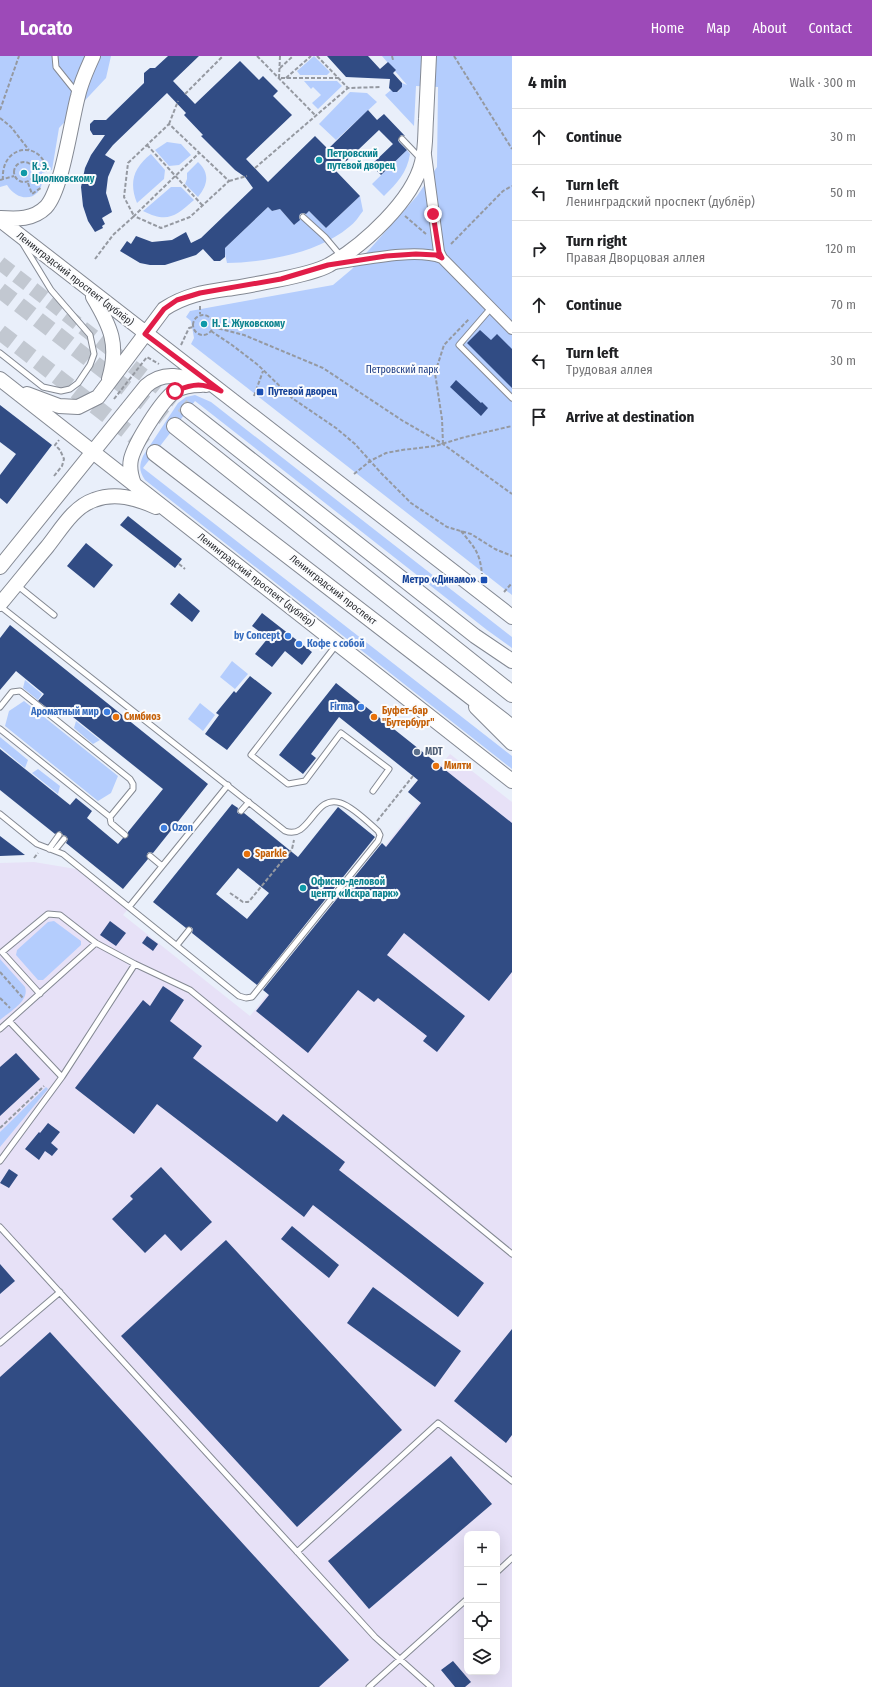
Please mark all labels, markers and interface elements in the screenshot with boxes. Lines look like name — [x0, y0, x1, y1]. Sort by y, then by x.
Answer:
text: Locato — [20, 17, 73, 40]
text: Home — [651, 20, 684, 37]
text: Map — [706, 20, 730, 37]
text: About — [752, 20, 787, 37]
text: Contact — [809, 20, 852, 37]
text: 4 min — [528, 72, 567, 93]
text: Walk · 300 m — [790, 75, 856, 90]
icon: ahead — [528, 126, 550, 148]
text: Continue — [566, 128, 622, 146]
text: 30 m — [830, 129, 856, 144]
place label: Петровский путевой дворец — [327, 148, 396, 172]
marker: Петровский путевой дворец — [314, 155, 324, 165]
place label: К. Э. Циолковскому — [32, 161, 95, 185]
marker: К. Э. Циолковскому — [19, 168, 29, 178]
text: Turn left — [566, 176, 619, 194]
icon: left — [528, 182, 550, 204]
text: 50 m — [830, 185, 856, 200]
text: Ленинградский проспект (дублёр) — [566, 194, 755, 209]
route end — [424, 205, 442, 223]
street label: Ленинградский проспект (дублёр) — [14, 229, 137, 328]
text: Turn right — [566, 232, 627, 250]
icon: right — [528, 238, 550, 260]
text: 120 m — [825, 241, 856, 256]
text: Правая Дворцовая аллея — [566, 250, 705, 265]
icon: ahead — [528, 294, 550, 316]
text: Continue — [566, 296, 622, 314]
text: 70 m — [831, 297, 856, 312]
place label: Н. Е. Жуковскому — [212, 318, 285, 330]
marker: Н. Е. Жуковскому — [199, 319, 209, 329]
text: Turn left — [566, 344, 619, 362]
icon: left — [528, 350, 550, 372]
text: 30 m — [830, 353, 856, 368]
text: Трудовая аллея — [566, 362, 653, 377]
park label: Петровский парк — [366, 364, 439, 376]
route start — [166, 382, 184, 400]
place label: Путевой дворец — [268, 386, 338, 398]
marker: Путевой дворец — [255, 387, 265, 397]
icon: arrive — [528, 406, 550, 428]
text: Arrive at destination — [566, 408, 694, 426]
street label: Ленинградский проспект (дублёр) — [195, 530, 318, 629]
street label: Ленинградский проспект — [287, 552, 380, 628]
place label: Метро «Динамо» — [402, 574, 476, 586]
marker: Метро «Динамо» — [479, 575, 489, 585]
place label: by Concept — [234, 630, 280, 642]
marker: by Concept — [283, 631, 293, 641]
place label: Кофе с собой — [307, 638, 365, 650]
marker: Кофе с собой — [294, 639, 304, 649]
place label: Firma — [330, 701, 353, 713]
marker: Firma — [356, 702, 366, 712]
place label: Буфет-бар "Бутербург" — [382, 705, 435, 729]
place label: Ароматный мир — [30, 706, 100, 718]
marker: Ароматный мир — [102, 707, 112, 717]
place label: Симбиоз — [124, 711, 161, 723]
marker: Симбиоз — [111, 712, 121, 722]
marker: Буфет-бар "Бутербург" — [369, 712, 379, 722]
place label: MDT — [425, 746, 443, 758]
marker: MDT — [412, 747, 422, 757]
place label: Милти — [444, 760, 471, 772]
marker: Милти — [431, 761, 441, 771]
place label: Ozon — [172, 822, 193, 834]
marker: Ozon — [159, 823, 169, 833]
place label: Sparkle — [255, 848, 287, 860]
marker: Sparkle — [242, 849, 252, 859]
place label: Офисно-деловой центр «Искра парк» — [311, 876, 399, 900]
marker: Офисно-деловой центр «Искра парк» — [298, 883, 308, 893]
map controls — [464, 1531, 500, 1675]
button: + — [464, 1531, 500, 1567]
button: − — [464, 1567, 500, 1603]
button: locate — [464, 1603, 500, 1639]
button: layers — [464, 1639, 500, 1675]

